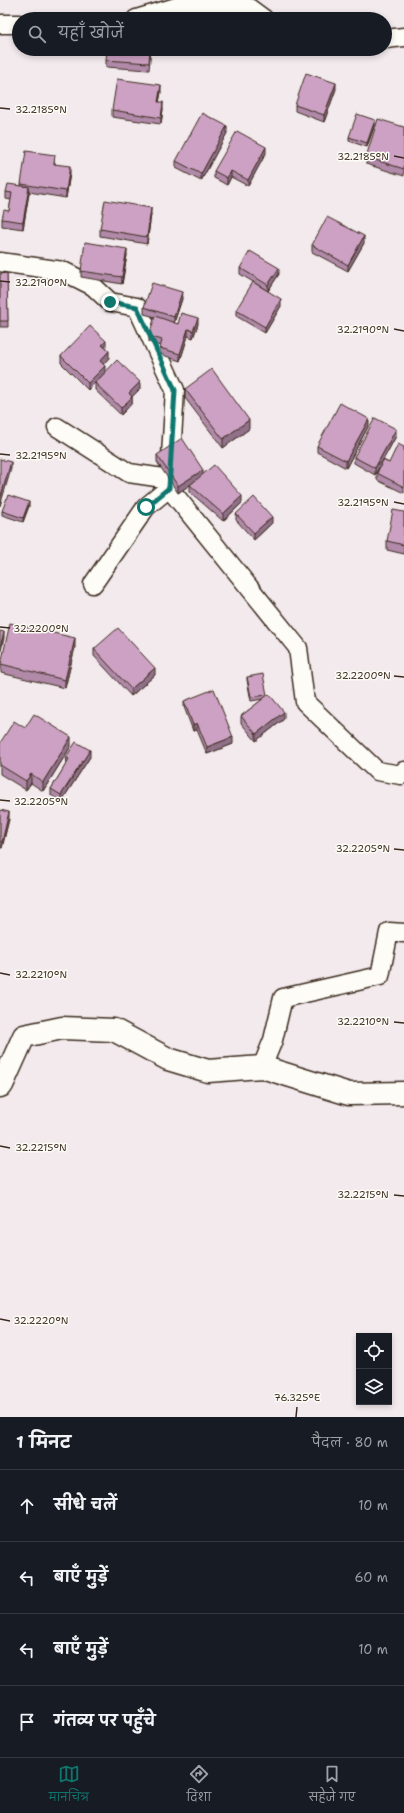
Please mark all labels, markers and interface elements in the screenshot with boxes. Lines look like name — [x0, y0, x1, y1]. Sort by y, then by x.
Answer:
search box — [12, 12, 392, 56]
icon: search — [26, 23, 48, 45]
text: यहाँ खोजें — [58, 23, 124, 43]
text: 32.2185°N — [15, 103, 67, 116]
text: 32.2185°N — [337, 150, 389, 163]
text: 32.2190°N — [15, 276, 67, 289]
route end — [101, 293, 119, 311]
text: 32.2190°N — [337, 323, 389, 336]
text: 32.2195°N — [15, 449, 67, 462]
text: 32.2195°N — [337, 496, 389, 509]
route start — [137, 498, 155, 516]
text: 32.2200°N — [13, 622, 69, 635]
text: 32.2200°N — [335, 669, 391, 682]
text: 32.2205°N — [14, 795, 68, 808]
text: 32.2205°N — [336, 842, 390, 855]
text: 32.2210°N — [15, 968, 67, 981]
text: 32.2210°N — [337, 1015, 389, 1028]
text: 32.2215°N — [15, 1141, 67, 1154]
text: 32.2215°N — [337, 1188, 389, 1201]
text: 32.2220°N — [14, 1314, 68, 1327]
map controls — [356, 1333, 392, 1405]
button: locate — [356, 1333, 392, 1369]
button: layers — [356, 1369, 392, 1405]
text: 76.325°E — [274, 1391, 320, 1404]
text: 1 मिनट — [16, 1431, 71, 1453]
text: पैदल · 80 m — [312, 1434, 388, 1451]
icon: ahead — [16, 1495, 38, 1517]
text: सीधे चलें — [54, 1495, 117, 1515]
text: 10 m — [358, 1497, 388, 1514]
icon: left — [16, 1567, 38, 1589]
text: बाएँ मुड़ें — [54, 1567, 108, 1587]
text: 60 m — [355, 1569, 388, 1586]
icon: left — [16, 1639, 38, 1661]
text: बाएँ मुड़ें — [54, 1639, 108, 1659]
text: 10 m — [358, 1641, 388, 1658]
icon: arrive — [16, 1711, 38, 1733]
text: गंतव्य पर पहुँचे — [54, 1711, 156, 1731]
tab: मानचित्र — [49, 1763, 89, 1809]
tab: दिशा — [186, 1763, 211, 1809]
tab: सहेजे गए — [309, 1763, 355, 1809]

